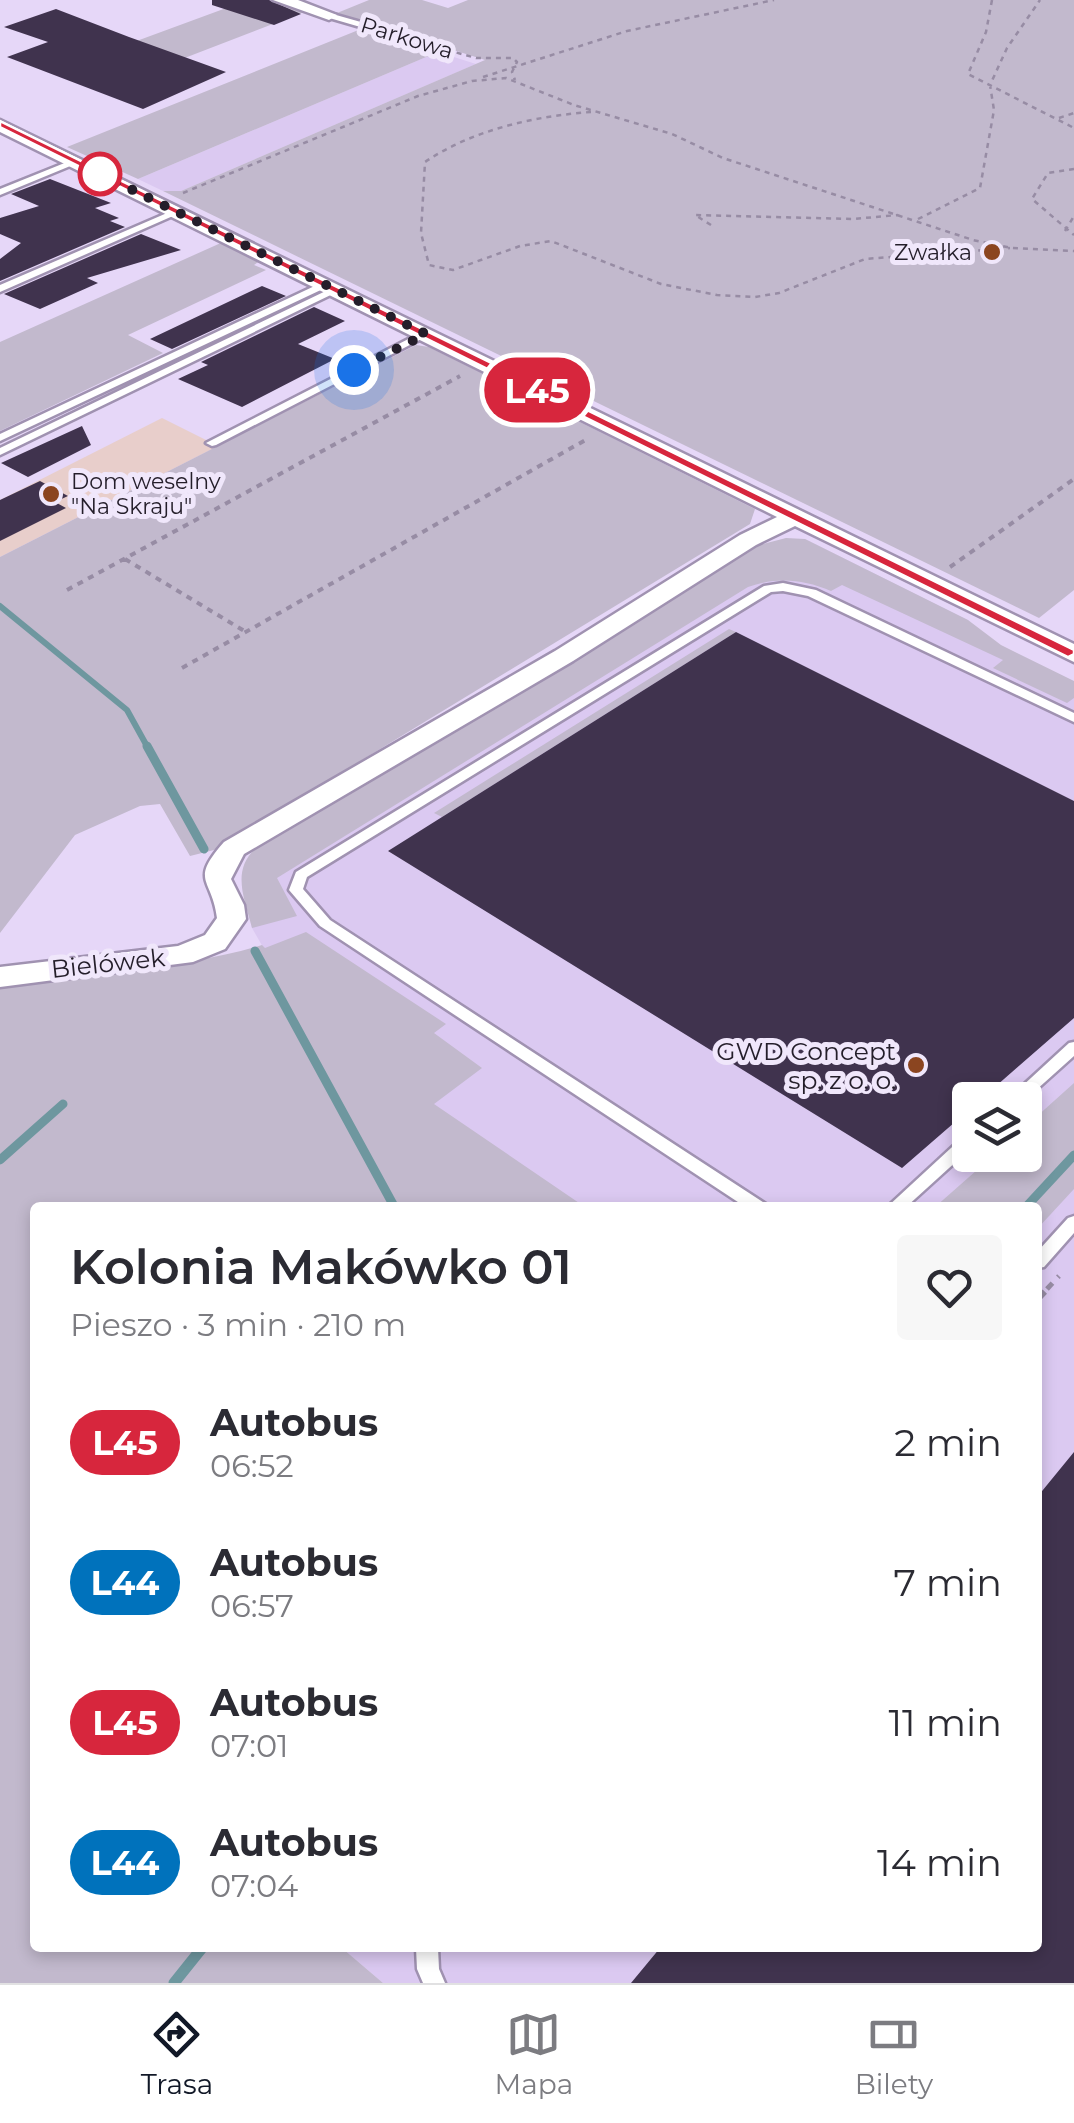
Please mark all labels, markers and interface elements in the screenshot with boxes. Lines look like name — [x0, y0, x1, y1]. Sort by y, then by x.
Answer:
street label: Parkowa — [358, 11, 456, 65]
unlabelled marker — [79, 153, 121, 195]
place label: Zwałka — [894, 239, 972, 266]
marker: Zwałka — [981, 241, 1003, 263]
your location — [329, 345, 379, 395]
line badge: L45 — [480, 358, 594, 422]
text: L45 — [504, 369, 570, 412]
place label: Dom weselny "Na Skraju" — [71, 468, 221, 520]
marker: Dom weselny "Na Skraju" — [40, 483, 62, 505]
street label: Bielówek — [50, 942, 166, 984]
place label: GWD Concept sp. z o. o. — [716, 1036, 896, 1095]
marker: GWD Concept sp. z o. o. — [905, 1054, 927, 1076]
map controls — [952, 1082, 1042, 1172]
button: layers — [952, 1082, 1042, 1172]
button: heart — [897, 1235, 1002, 1340]
text: Kolonia Makówko 01 — [70, 1238, 572, 1296]
text: Pieszo · 3 min · 210 m — [70, 1305, 406, 1344]
text: Autobus — [210, 1399, 378, 1446]
text: 2 min — [894, 1419, 1002, 1466]
text: L45 — [92, 1421, 158, 1464]
text: 06:52 — [210, 1446, 294, 1485]
text: Autobus — [210, 1539, 378, 1586]
text: 7 min — [893, 1559, 1002, 1606]
text: L44 — [91, 1561, 159, 1604]
text: 06:57 — [210, 1586, 294, 1625]
text: Autobus — [210, 1679, 378, 1726]
text: 11 min — [888, 1699, 1002, 1746]
text: L45 — [92, 1701, 158, 1744]
text: 07:01 — [210, 1726, 289, 1765]
text: Autobus — [210, 1819, 378, 1866]
text: 14 min — [877, 1839, 1002, 1886]
text: L44 — [91, 1841, 159, 1884]
text: 07:04 — [210, 1866, 298, 1905]
tab: Trasa — [141, 2007, 213, 2101]
tab: Mapa — [495, 2007, 573, 2101]
tab: Bilety — [855, 2007, 933, 2101]

